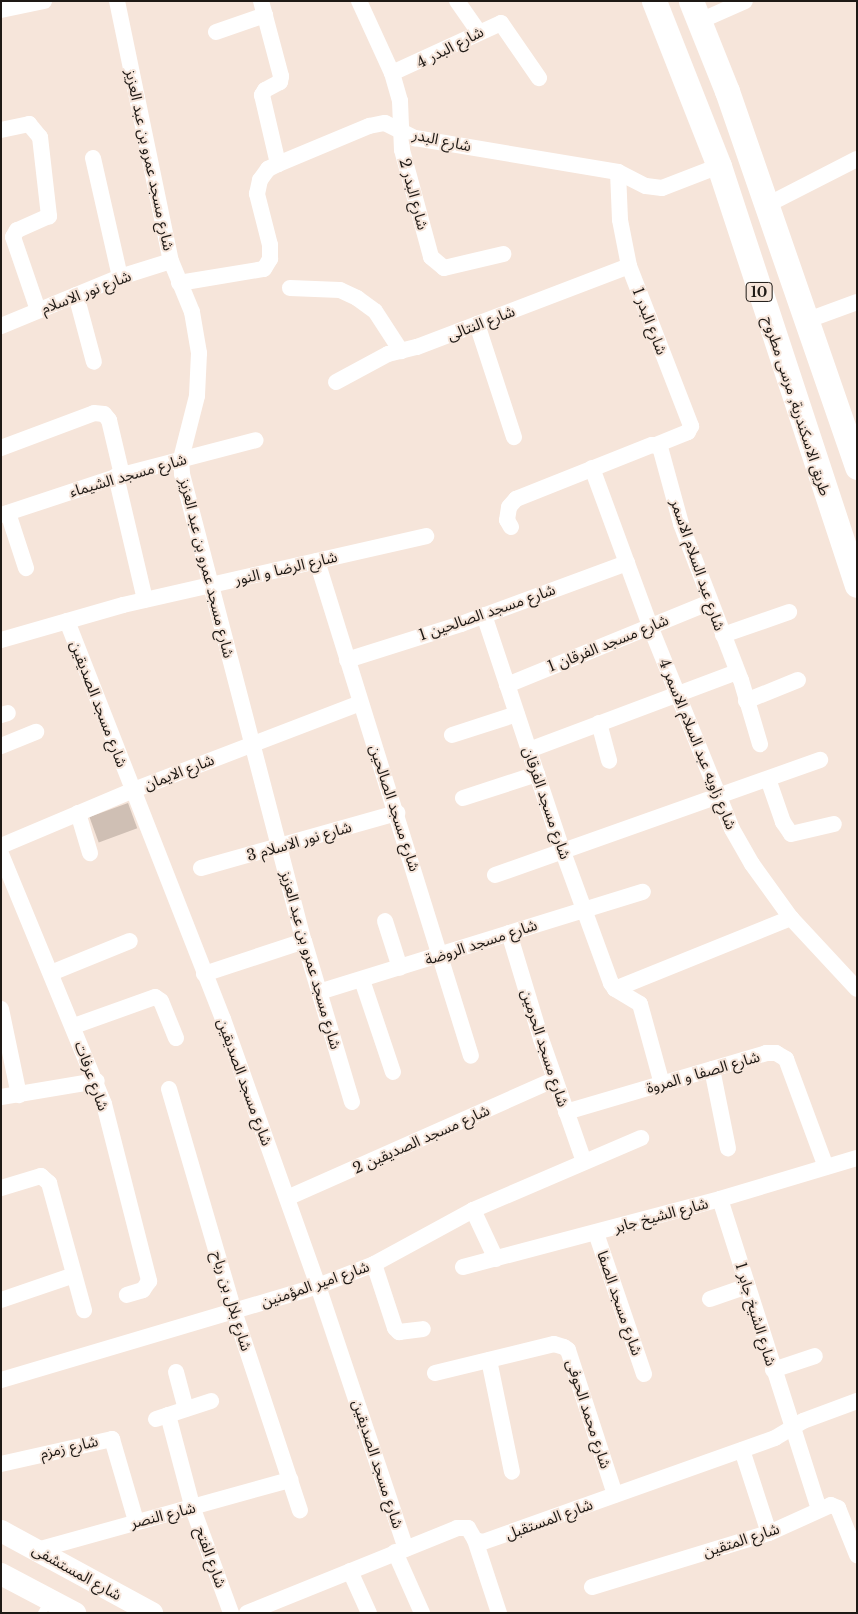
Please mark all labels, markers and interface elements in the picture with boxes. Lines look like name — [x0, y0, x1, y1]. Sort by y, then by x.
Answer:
street label: شارع البدر 4 — [414, 22, 486, 72]
street label: شارع مسجد عمرو بن عبد العزيز — [122, 68, 178, 252]
street label: شارع البدر — [411, 125, 473, 155]
street label: شارع البدر 2 — [396, 156, 432, 232]
street label: شارع نور الاسلام — [39, 267, 133, 317]
road number: 10 — [745, 280, 773, 304]
street label: شارع البدر 1 — [629, 285, 671, 357]
street label: شارع النتالى — [445, 302, 517, 344]
street label: طريق الاسكندرية, مرسى مطروح — [759, 314, 835, 498]
street label: شارع مسجد الشيماء — [67, 450, 189, 500]
street label: شارع مسجد عمرو بن عبد العزيز — [176, 476, 238, 660]
street label: شارع عبد السلام الاسمر — [667, 497, 729, 633]
street label: شارع الرضا و النور — [233, 547, 339, 589]
street label: شارع مسجد الصالحين 1 — [416, 580, 558, 644]
street label: شارع مسجد الفرقان 1 — [545, 611, 671, 675]
street label: شارع مسجد الصديقين — [67, 638, 131, 770]
street label: شارع زاويه عبد السلام الاسمر 4 — [655, 656, 741, 832]
street label: شارع مسجد الصالحين — [366, 742, 424, 874]
street label: شارع مسجد الفرقان — [519, 744, 575, 862]
street label: شارع الايمان — [141, 750, 217, 794]
street label: شارع نور الاسلام 3 — [244, 817, 354, 865]
street label: شارع مسجد عمرو بن عبد العزيز — [277, 869, 345, 1051]
street label: شارع مسجد الروضة — [423, 915, 539, 969]
street label: شارع مسجد الحرمين — [517, 987, 573, 1109]
street label: شارع مسجد الصديقين — [214, 1016, 276, 1148]
street label: شارع عرفات — [71, 1039, 113, 1113]
street label: شارع الصفا و المروة — [644, 1047, 762, 1097]
street label: شارع مسجد الصديقين 2 — [350, 1101, 492, 1177]
street label: شارع الشيخ جابر — [612, 1194, 710, 1236]
street label: شارع مسجد الصفا — [594, 1248, 646, 1358]
street label: شارع بلال بن رباح — [208, 1249, 256, 1353]
street label: شارع امير المؤمنين — [258, 1257, 372, 1311]
street label: شارع الشيخ جابر 1 — [732, 1260, 780, 1368]
street label: شارع محمد الحوفى — [563, 1357, 615, 1471]
street label: شارع مسجد الصديقين — [349, 1397, 407, 1531]
street label: شارع زمزم — [38, 1432, 100, 1462]
street label: شارع المستقبل — [503, 1495, 595, 1543]
street label: شارع النصر — [129, 1498, 197, 1532]
street label: شارع المتقين — [701, 1519, 781, 1561]
street label: شارع الفتح — [192, 1524, 230, 1590]
street label: شارع المستشفى — [29, 1540, 125, 1604]

